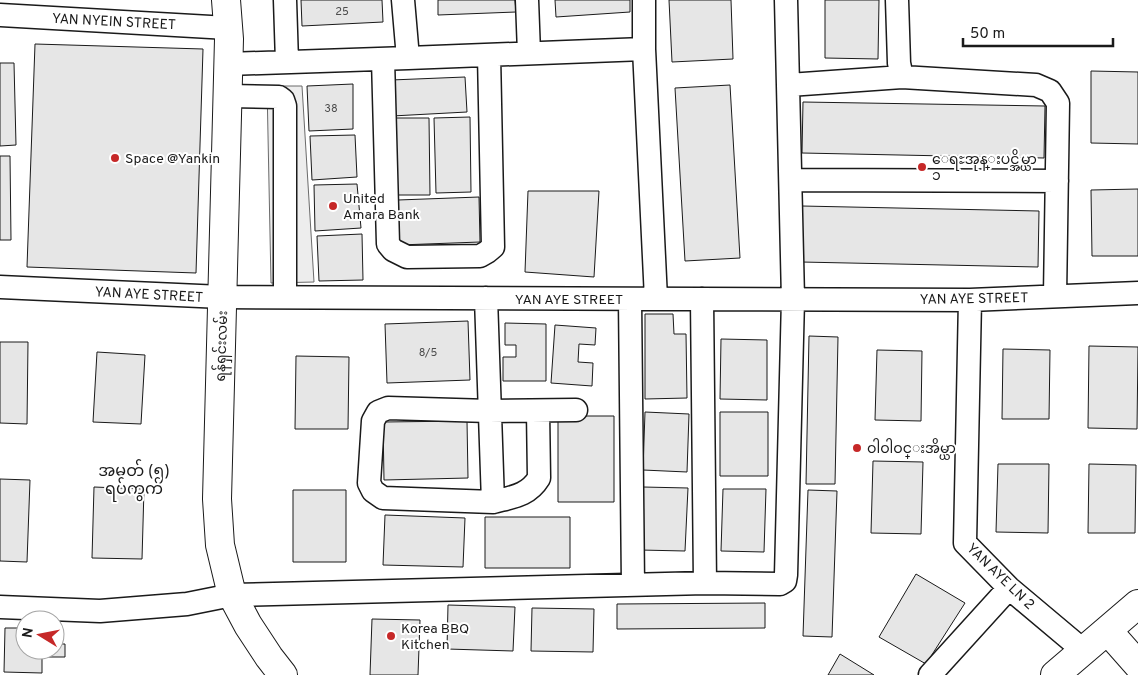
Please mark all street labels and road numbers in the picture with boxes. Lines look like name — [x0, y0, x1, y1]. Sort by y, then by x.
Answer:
street label: YAN NYEIN STREET — [51, 11, 176, 34]
street label: YAN AYE STREET — [94, 284, 204, 307]
street label: YAN AYE STREET — [920, 290, 1028, 309]
street label: YAN AYE STREET — [515, 292, 623, 309]
street label: ရန်ရှင်းလမ်း — [210, 310, 234, 382]
street label: YAN AYE LN 2 — [962, 540, 1037, 614]

